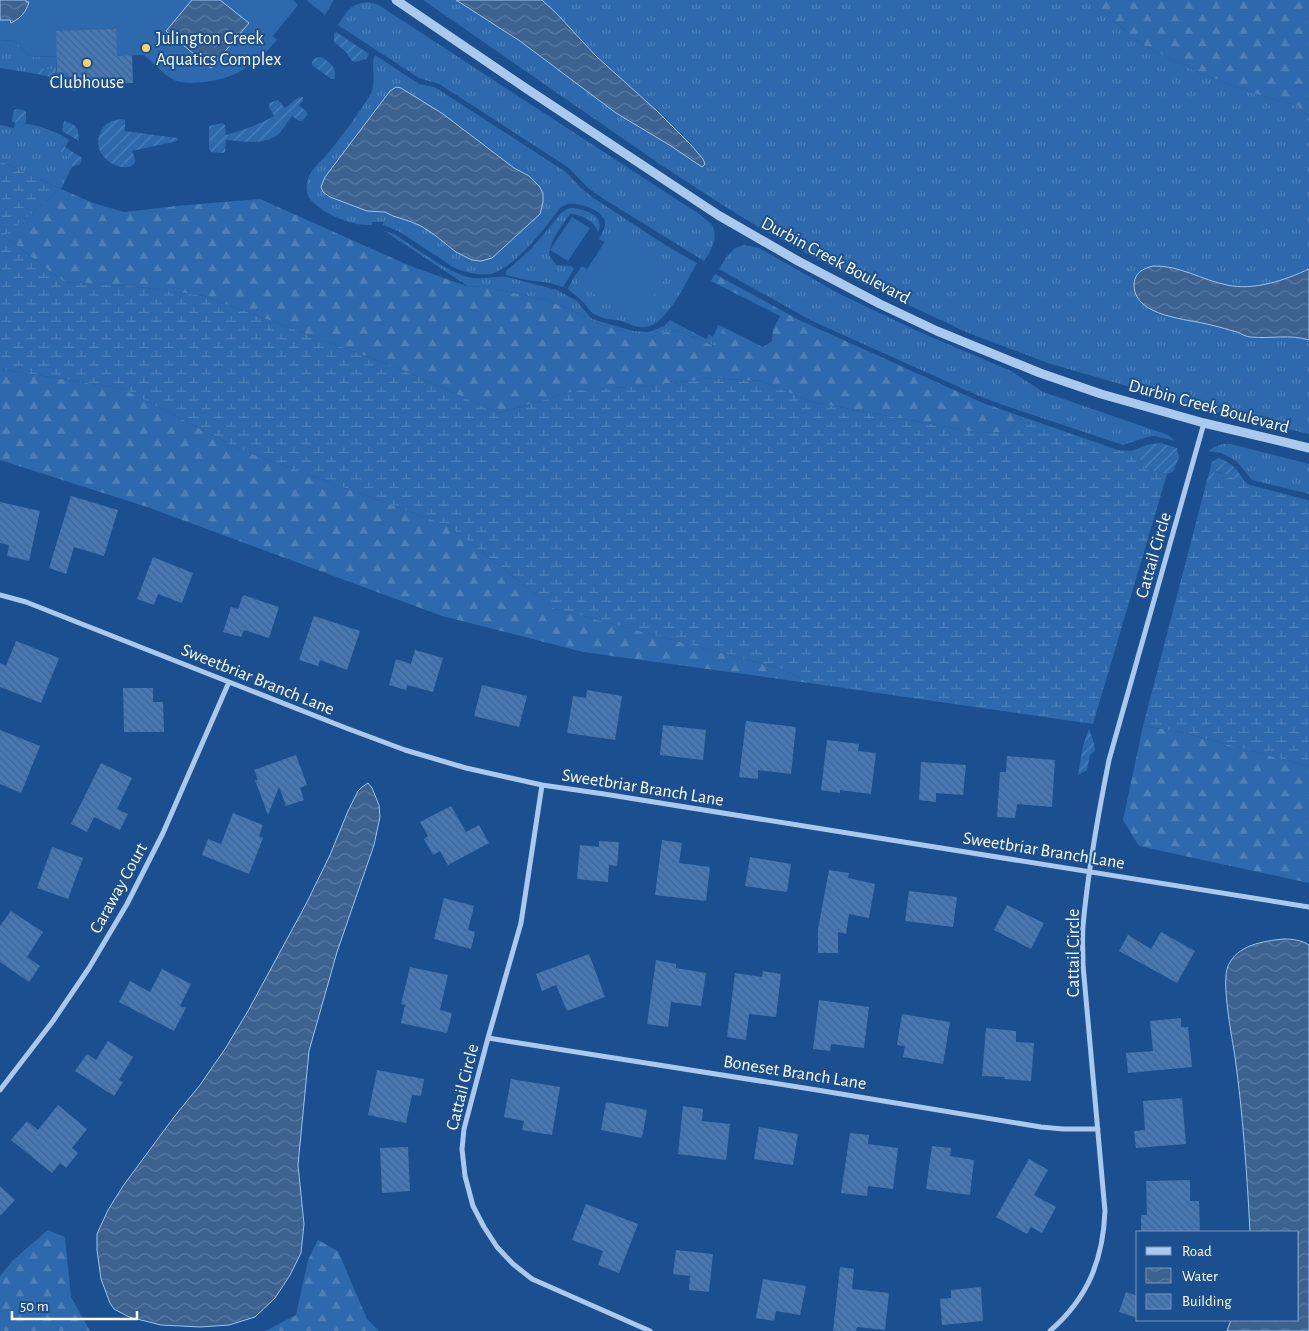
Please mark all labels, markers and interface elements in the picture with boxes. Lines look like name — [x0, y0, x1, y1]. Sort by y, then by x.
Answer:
place label: Julington Creek Aquatics Complex — [156, 30, 281, 69]
marker: Julington Creek Aquatics Complex — [140, 42, 152, 54]
marker: Clubhouse — [81, 57, 93, 69]
place label: Clubhouse — [50, 74, 124, 92]
street label: Durbin Creek Boulevard — [758, 214, 913, 308]
street label: Durbin Creek Boulevard — [1126, 377, 1291, 437]
street label: Cattail Circle — [1133, 510, 1175, 600]
street label: Sweetbriar Branch Lane — [178, 641, 337, 719]
street label: Sweetbriar Branch Lane — [561, 766, 725, 810]
street label: Sweetbriar Branch Lane — [962, 829, 1126, 873]
street label: Caraway Court — [87, 840, 151, 937]
street label: Cattail Circle — [1065, 909, 1083, 997]
street label: Cattail Circle — [444, 1042, 482, 1132]
street label: Boneset Branch Lane — [722, 1053, 868, 1093]
legend — [1136, 1231, 1299, 1321]
text: Road — [1182, 1244, 1212, 1259]
text: Water — [1182, 1269, 1218, 1284]
scale bar — [12, 1288, 138, 1320]
text: Building — [1182, 1294, 1232, 1309]
text: 50 m — [20, 1299, 49, 1314]

